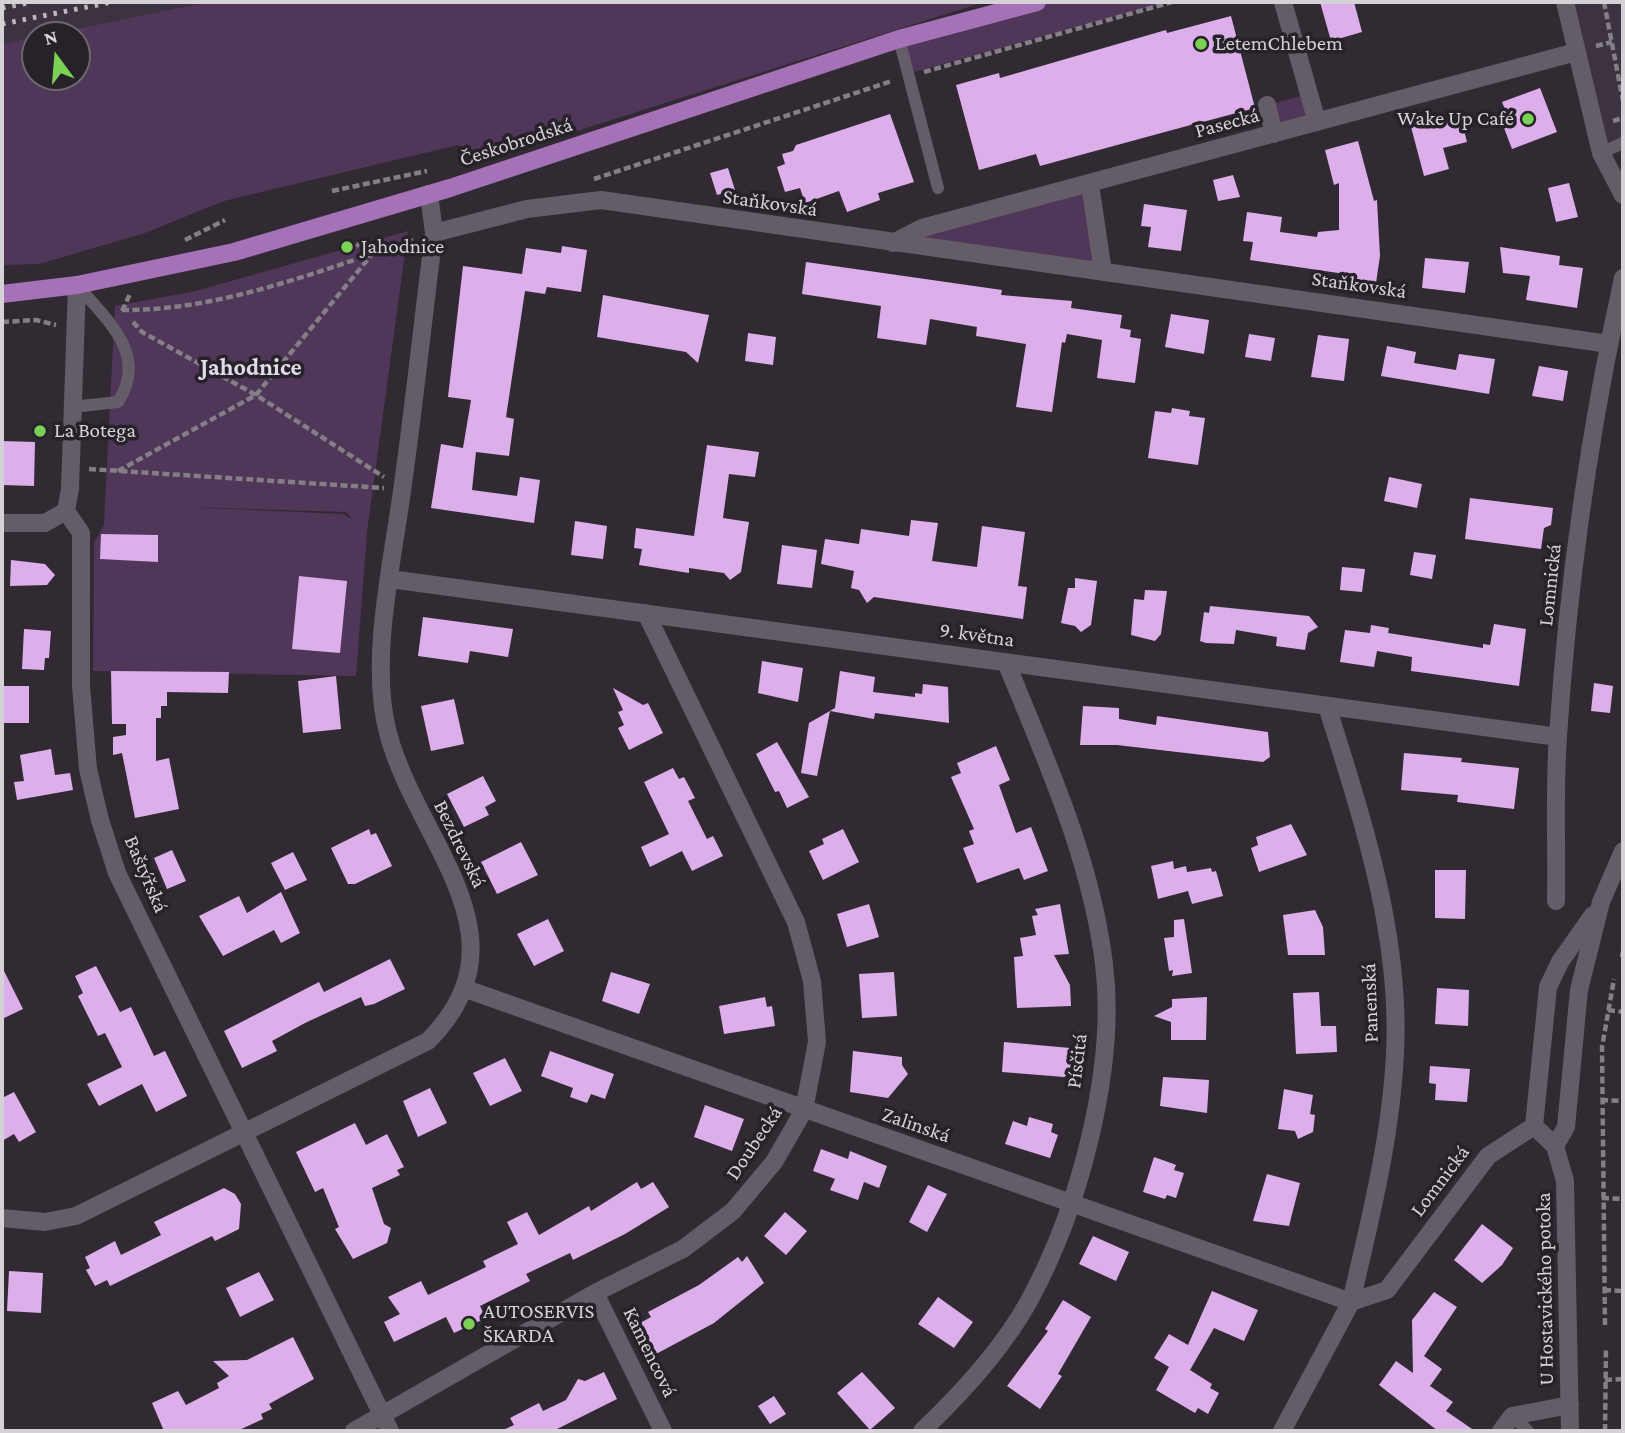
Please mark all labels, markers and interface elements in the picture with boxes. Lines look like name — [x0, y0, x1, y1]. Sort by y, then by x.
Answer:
north arrow — [21, 21, 91, 91]
text: N — [41, 25, 60, 49]
place label: LetemChlebem — [1215, 31, 1343, 57]
marker: LetemChlebem — [1193, 36, 1209, 52]
street label: Pasecká — [1192, 102, 1262, 144]
place label: Wake Up Café — [1397, 106, 1514, 132]
marker: Wake Up Café — [1520, 111, 1536, 127]
street label: Českobrodská — [456, 112, 576, 172]
street label: Staňkovská — [721, 184, 819, 222]
place label: Jahodnice — [361, 234, 444, 260]
marker: Jahodnice — [339, 239, 355, 255]
street label: Staňkovská — [1310, 266, 1408, 304]
district label: Jahodnice — [200, 354, 302, 382]
place label: La Botega — [54, 418, 136, 444]
marker: La Botega — [32, 423, 48, 439]
street label: Lomnická — [1533, 543, 1567, 627]
street label: 9. května — [938, 617, 1016, 653]
street label: Bezdrevská — [428, 796, 492, 892]
street label: Baštýřská — [119, 832, 173, 916]
street label: Panenská — [1356, 963, 1384, 1043]
street label: Písčitá — [1061, 1032, 1093, 1090]
street label: Doubecká — [720, 1101, 788, 1185]
street label: Zalinská — [878, 1102, 954, 1148]
street label: Lomnická — [1405, 1140, 1475, 1222]
street label: U Hostavického potoka — [1531, 1192, 1559, 1386]
place label: AUTOSERVIS ŠKARDA — [483, 1299, 594, 1349]
street label: Kamencová — [617, 1303, 683, 1401]
marker: AUTOSERVIS ŠKARDA — [461, 1316, 477, 1332]

